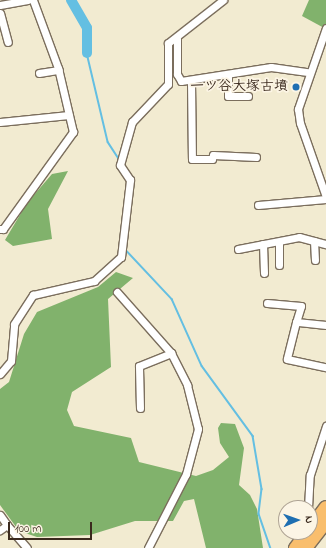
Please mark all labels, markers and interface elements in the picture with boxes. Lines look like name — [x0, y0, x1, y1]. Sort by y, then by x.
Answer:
place label: 一ツ谷大塚古墳 — [190, 79, 288, 95]
marker: 一ツ谷大塚古墳 — [291, 82, 301, 92]
north arrow — [278, 500, 318, 540]
scale bar — [10, 514, 94, 540]
text: N — [301, 516, 317, 524]
text: 100 m — [15, 520, 42, 538]

